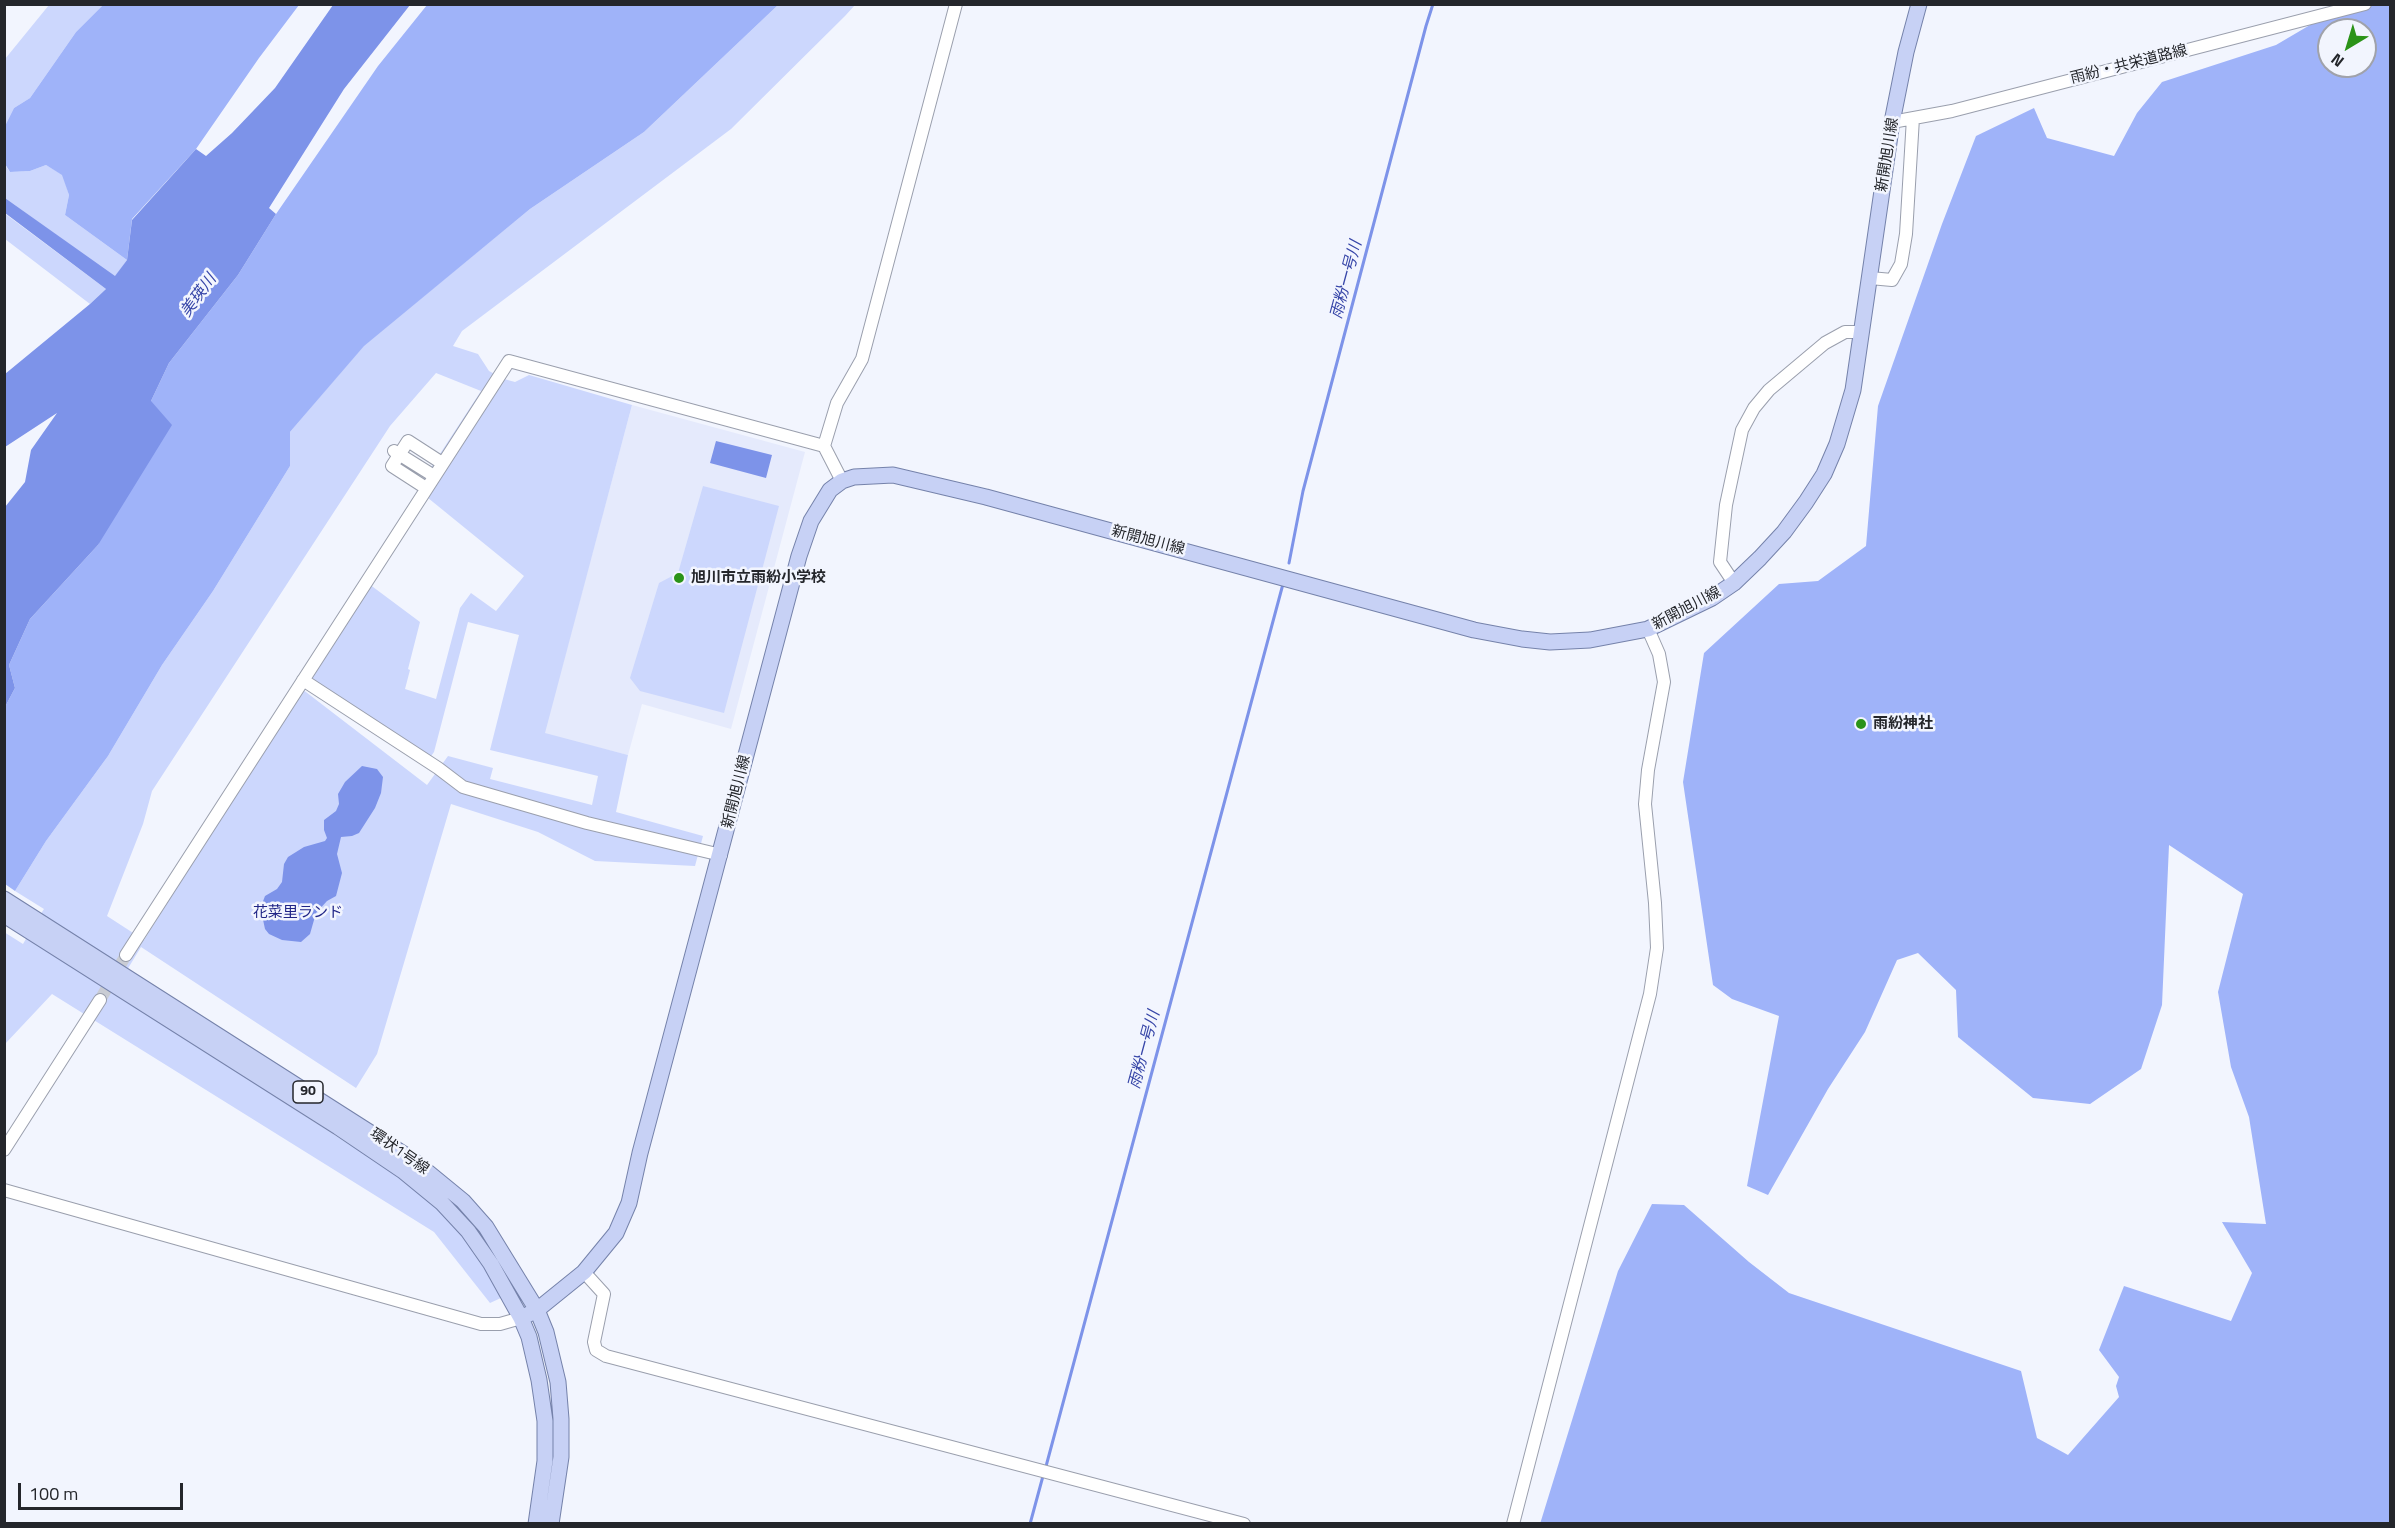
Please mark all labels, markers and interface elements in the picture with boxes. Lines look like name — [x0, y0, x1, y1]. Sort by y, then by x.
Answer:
north arrow — [2317, 18, 2377, 78]
street label: 雨紛・共栄道路線 — [2069, 42, 2189, 88]
text: N — [2325, 48, 2349, 73]
street label: 新開旭川線 — [1873, 117, 1903, 193]
water label: 雨粉一号川 — [1327, 239, 1367, 321]
water label: 美瑛川 — [177, 271, 221, 321]
street label: 新開旭川線 — [1109, 523, 1187, 559]
place label: 旭川市立雨紛小学校 — [691, 569, 826, 587]
marker: 旭川市立雨紛小学校 — [672, 571, 686, 585]
street label: 新開旭川線 — [1650, 583, 1724, 635]
place label: 雨紛神社 — [1873, 715, 1933, 733]
marker: 雨紛神社 — [1854, 717, 1868, 731]
street label: 新開旭川線 — [719, 753, 755, 831]
park label: 花菜里ランド — [253, 904, 343, 922]
water label: 雨粉一号川 — [1125, 1009, 1165, 1091]
road number: 90 — [293, 1081, 323, 1103]
street label: 環状1号線 — [366, 1125, 432, 1179]
scale bar — [21, 1471, 186, 1509]
text: 100 m — [29, 1480, 78, 1507]

